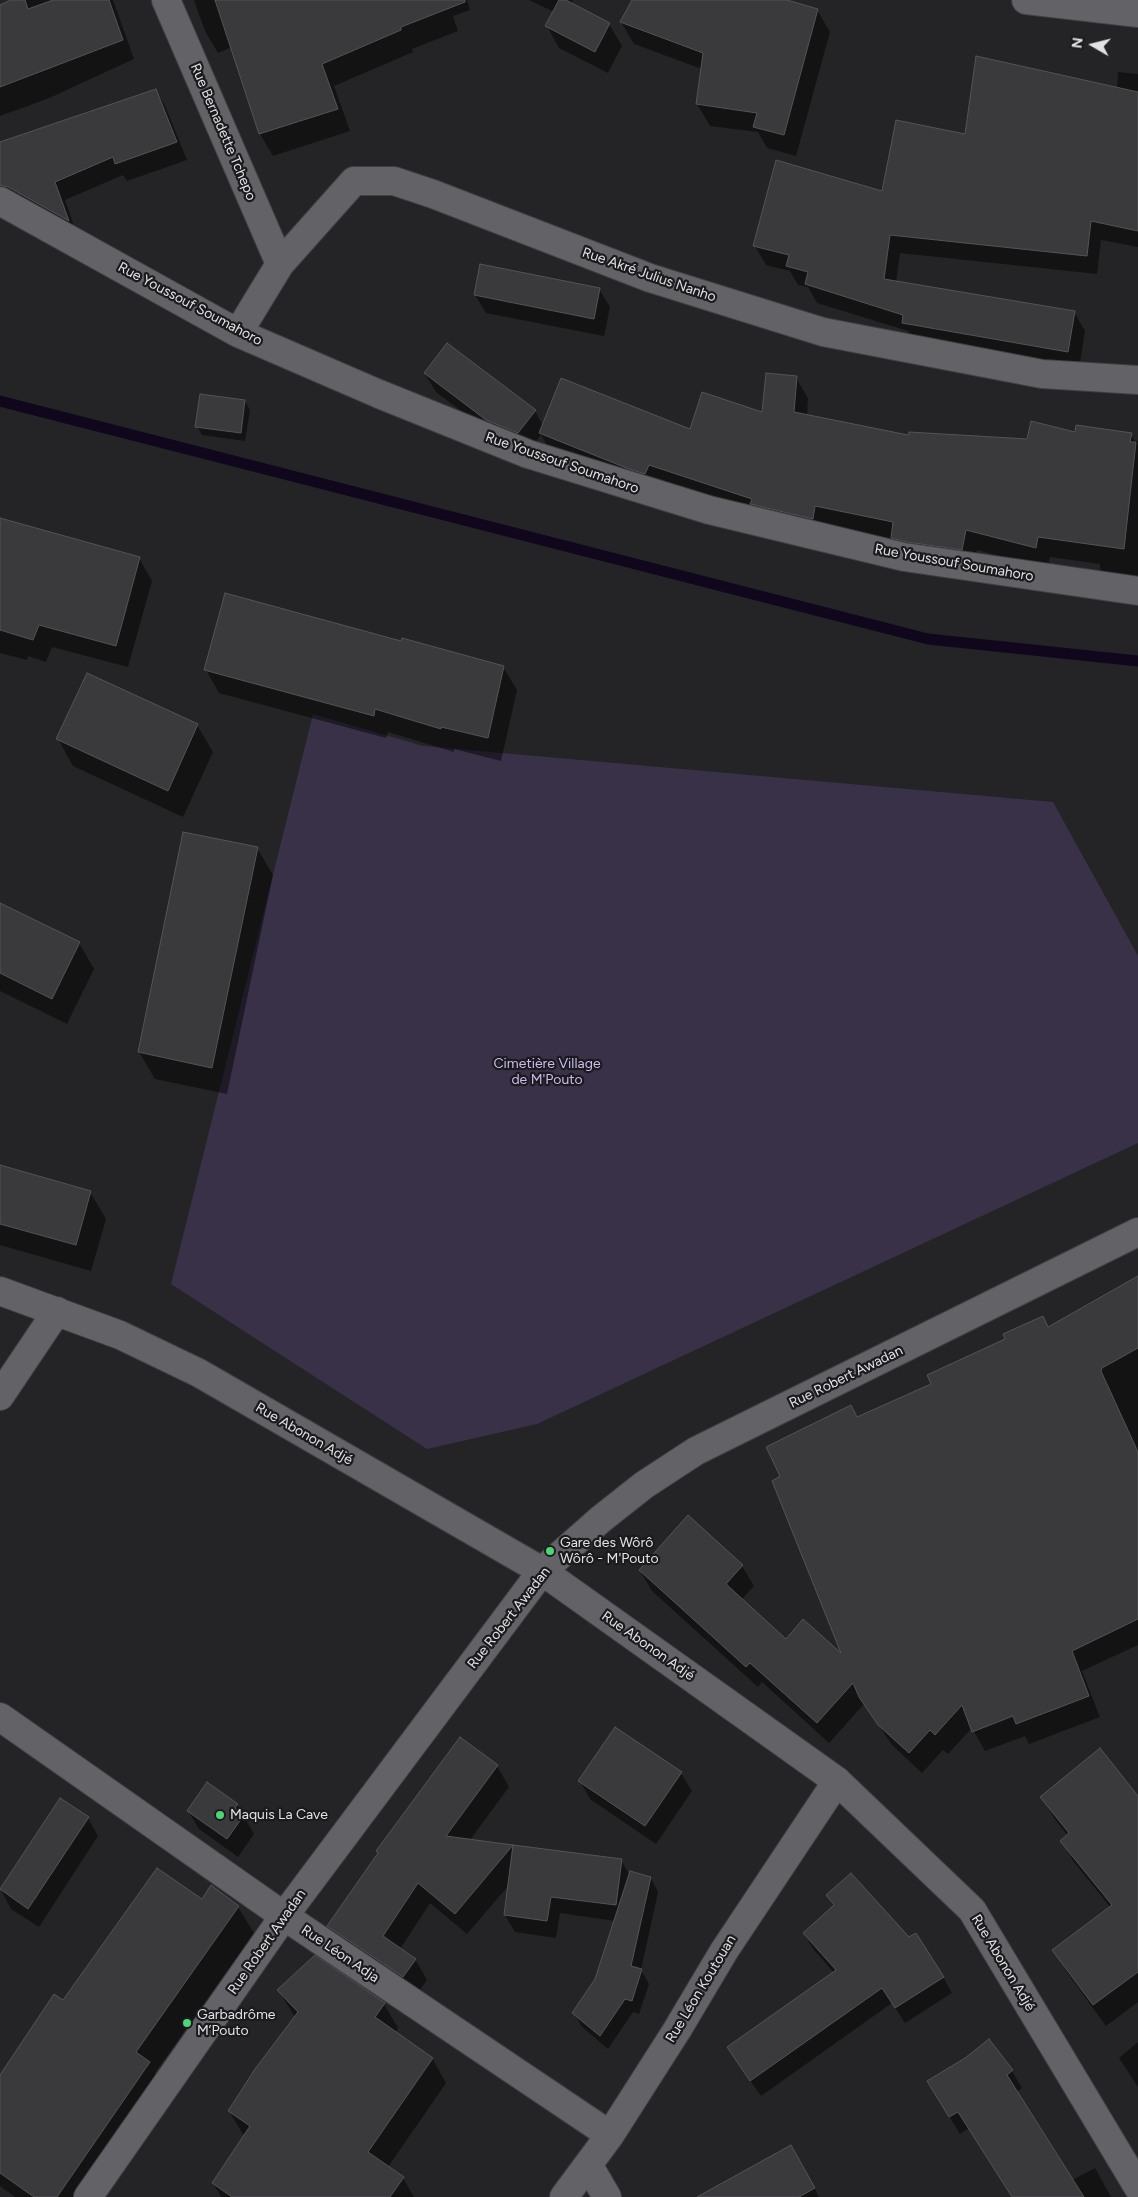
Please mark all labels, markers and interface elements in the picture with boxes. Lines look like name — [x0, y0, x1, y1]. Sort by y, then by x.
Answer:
north arrow — [1068, 20, 1118, 70]
text: N — [1068, 36, 1087, 49]
street label: Rue Bernadette Tchepo — [186, 61, 260, 203]
street label: Rue Akré Julius Nanho — [580, 244, 718, 306]
street label: Rue Youssouf Soumahoro — [115, 259, 265, 349]
street label: Rue Youssouf Soumahoro — [483, 429, 641, 497]
street label: Rue Youssouf Soumahoro — [873, 541, 1035, 585]
park label: Cimetière Village de M'Pouto — [493, 1056, 601, 1088]
street label: Rue Robert Awadan — [786, 1342, 906, 1412]
street label: Rue Abonon Adjé — [252, 1399, 356, 1469]
place label: Gare des Wôrô Wôrô - M'Pouto — [560, 1535, 659, 1568]
marker: Gare des Wôrô Wôrô - M'Pouto — [544, 1545, 556, 1557]
street label: Rue Robert Awadan — [464, 1564, 554, 1672]
street label: Rue Abonon Adjé — [598, 1608, 698, 1684]
place label: Maquis La Cave — [230, 1807, 328, 1823]
marker: Maquis La Cave — [214, 1809, 226, 1821]
street label: Rue Robert Awadan — [224, 1886, 310, 1998]
street label: Rue Abonon Adjé — [968, 1912, 1038, 2014]
street label: Rue Léon Adja — [298, 1922, 382, 1986]
street label: Rue Léon Koutouan — [662, 1932, 740, 2046]
place label: Garbadrôme M’Pouto — [197, 2007, 275, 2040]
marker: Garbadrôme M’Pouto — [181, 2017, 193, 2029]

